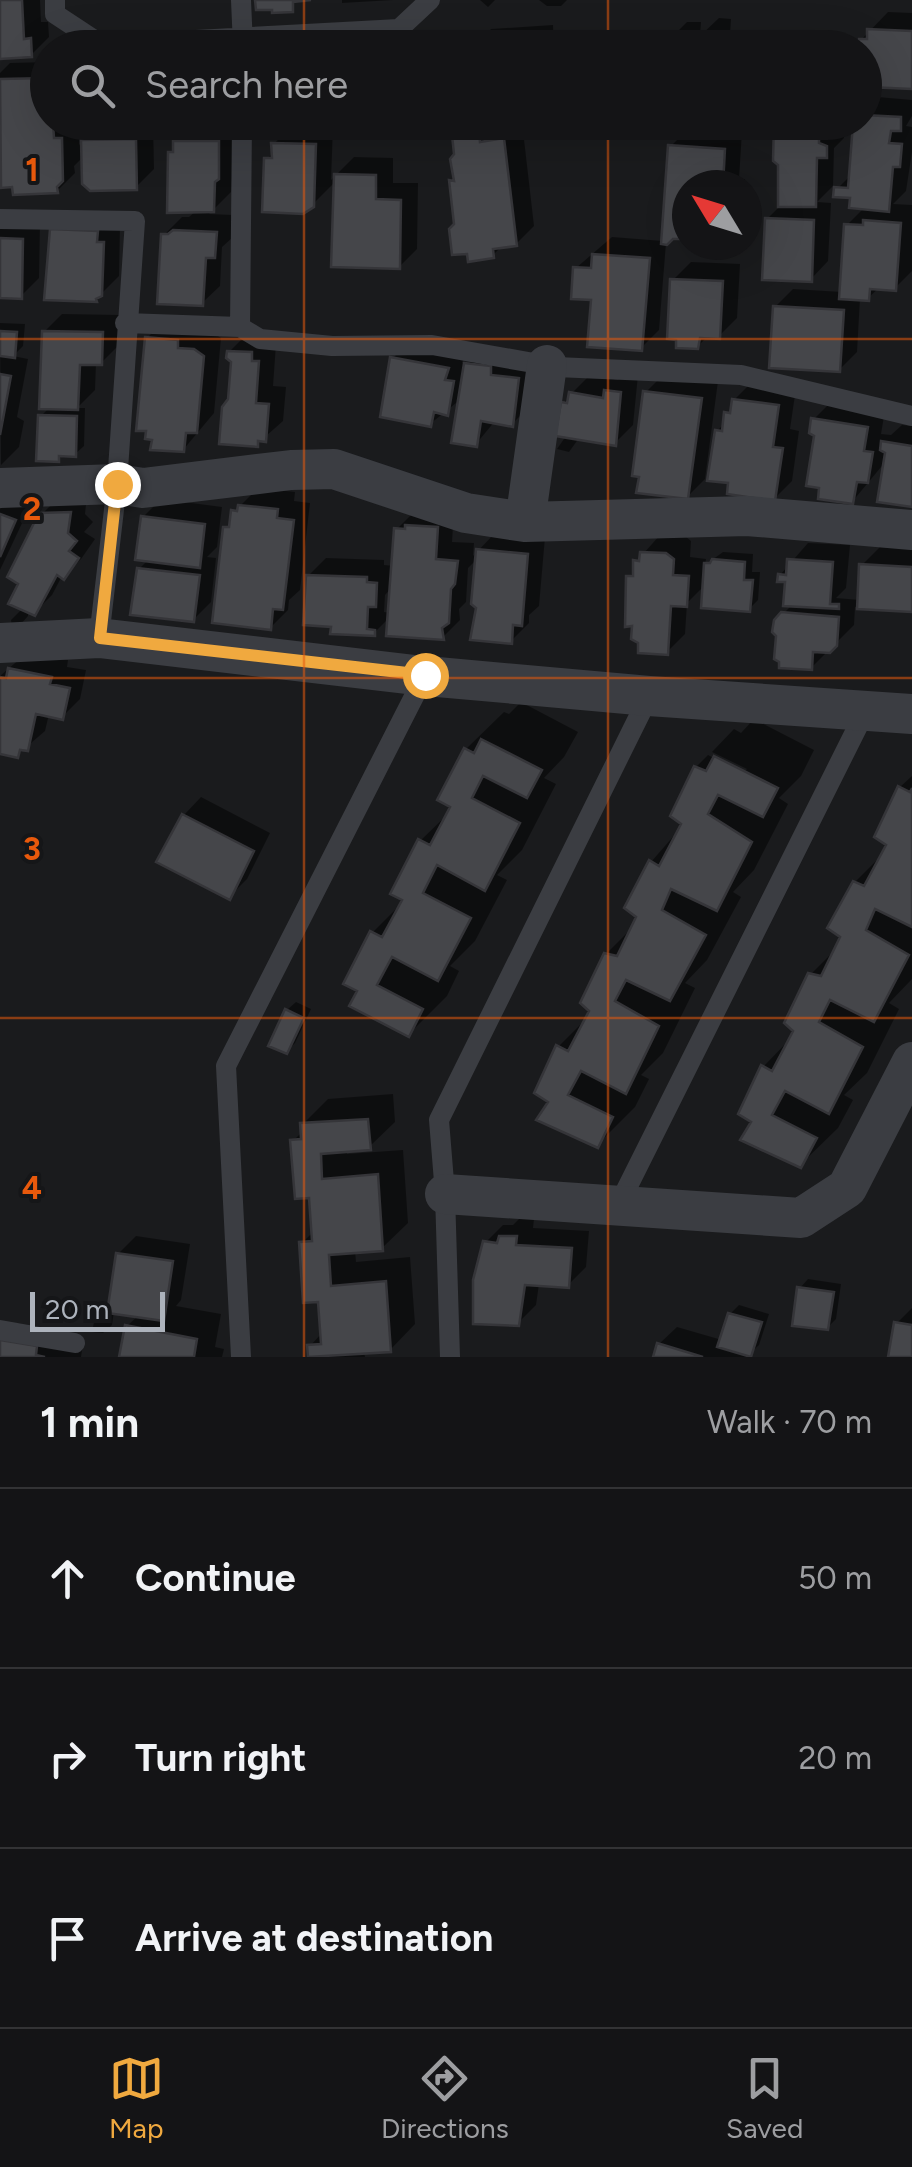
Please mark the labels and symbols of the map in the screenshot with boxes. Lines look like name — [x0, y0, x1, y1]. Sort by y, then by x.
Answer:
text: 1 — [25, 151, 39, 189]
north arrow — [672, 170, 762, 260]
route end — [95, 462, 141, 508]
text: 2 — [23, 490, 41, 528]
route start — [403, 653, 449, 699]
text: 3 — [23, 830, 41, 868]
text: 4 — [22, 1169, 42, 1207]
scale bar — [30, 1287, 165, 1332]

